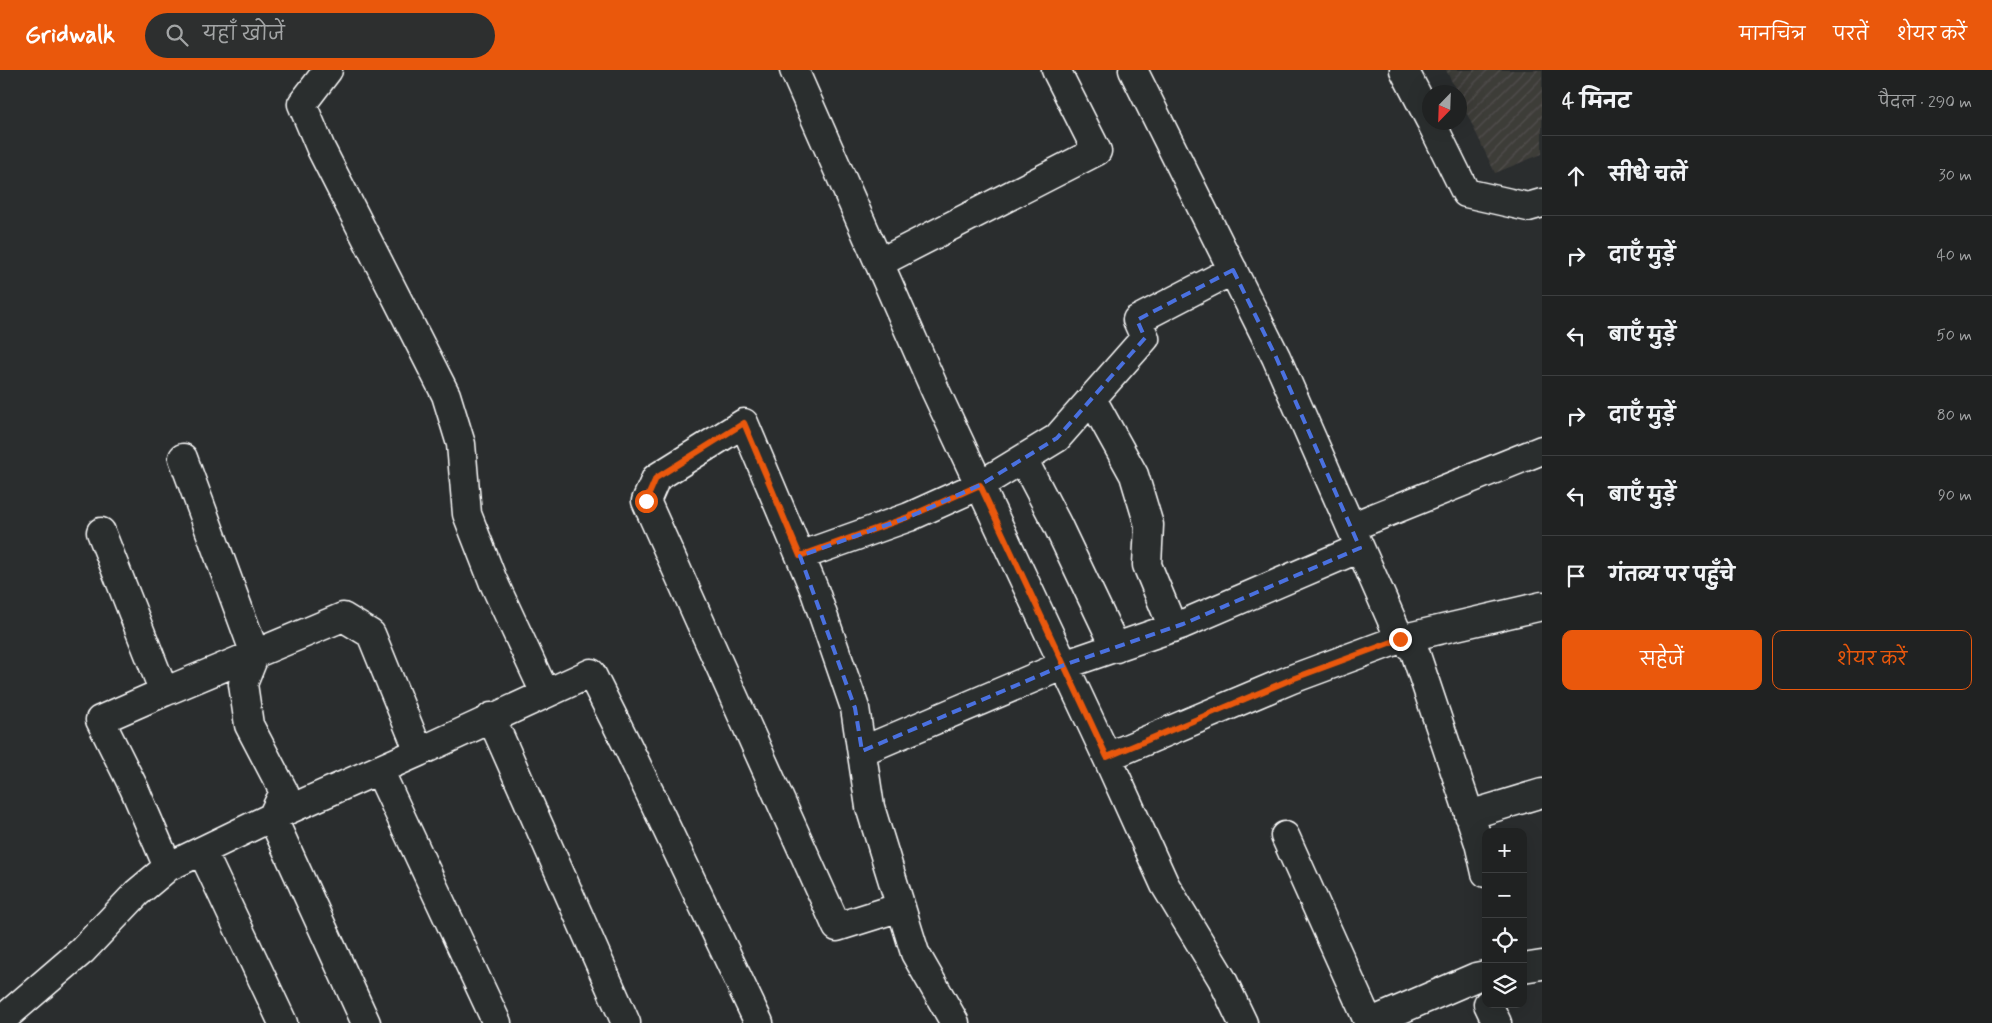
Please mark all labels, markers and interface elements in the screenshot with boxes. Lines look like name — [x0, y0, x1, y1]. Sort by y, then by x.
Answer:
search box — [145, 13, 495, 58]
text: Gridwalk — [25, 20, 115, 51]
icon: search — [163, 21, 191, 49]
text: यहाँ खोजें — [203, 22, 285, 47]
text: मानचित्र — [1739, 23, 1805, 47]
text: परतें — [1833, 23, 1869, 47]
text: शेयर करें — [1897, 23, 1967, 47]
north arrow — [1422, 85, 1467, 130]
text: 4 मिनट — [1562, 88, 1631, 116]
text: पैदल · 290 m — [1879, 92, 1972, 113]
icon: ahead — [1562, 162, 1590, 190]
text: सीधे चलें — [1609, 163, 1687, 188]
text: 30 m — [1939, 165, 1972, 186]
icon: right — [1562, 242, 1590, 270]
text: दाएँ मुड़ें — [1609, 243, 1675, 268]
text: 40 m — [1936, 245, 1972, 266]
icon: left — [1562, 322, 1590, 350]
text: बाएँ मुड़ें — [1609, 323, 1676, 348]
text: 50 m — [1936, 325, 1972, 346]
icon: right — [1562, 402, 1590, 430]
text: दाएँ मुड़ें — [1609, 403, 1675, 428]
text: 80 m — [1937, 405, 1972, 426]
icon: left — [1562, 482, 1590, 510]
text: बाएँ मुड़ें — [1609, 483, 1676, 508]
text: 90 m — [1938, 485, 1972, 506]
route start — [635, 490, 658, 513]
icon: arrive — [1562, 562, 1590, 590]
text: गंतव्य पर पहुँचे — [1609, 563, 1735, 588]
route end — [1389, 628, 1412, 651]
button: सहेजें — [1562, 630, 1762, 690]
button: शेयर करें — [1772, 630, 1972, 690]
map controls — [1482, 828, 1527, 1008]
button: + — [1482, 828, 1527, 873]
button: − — [1482, 873, 1527, 918]
button: locate — [1482, 918, 1527, 963]
button: layers — [1482, 963, 1527, 1008]

